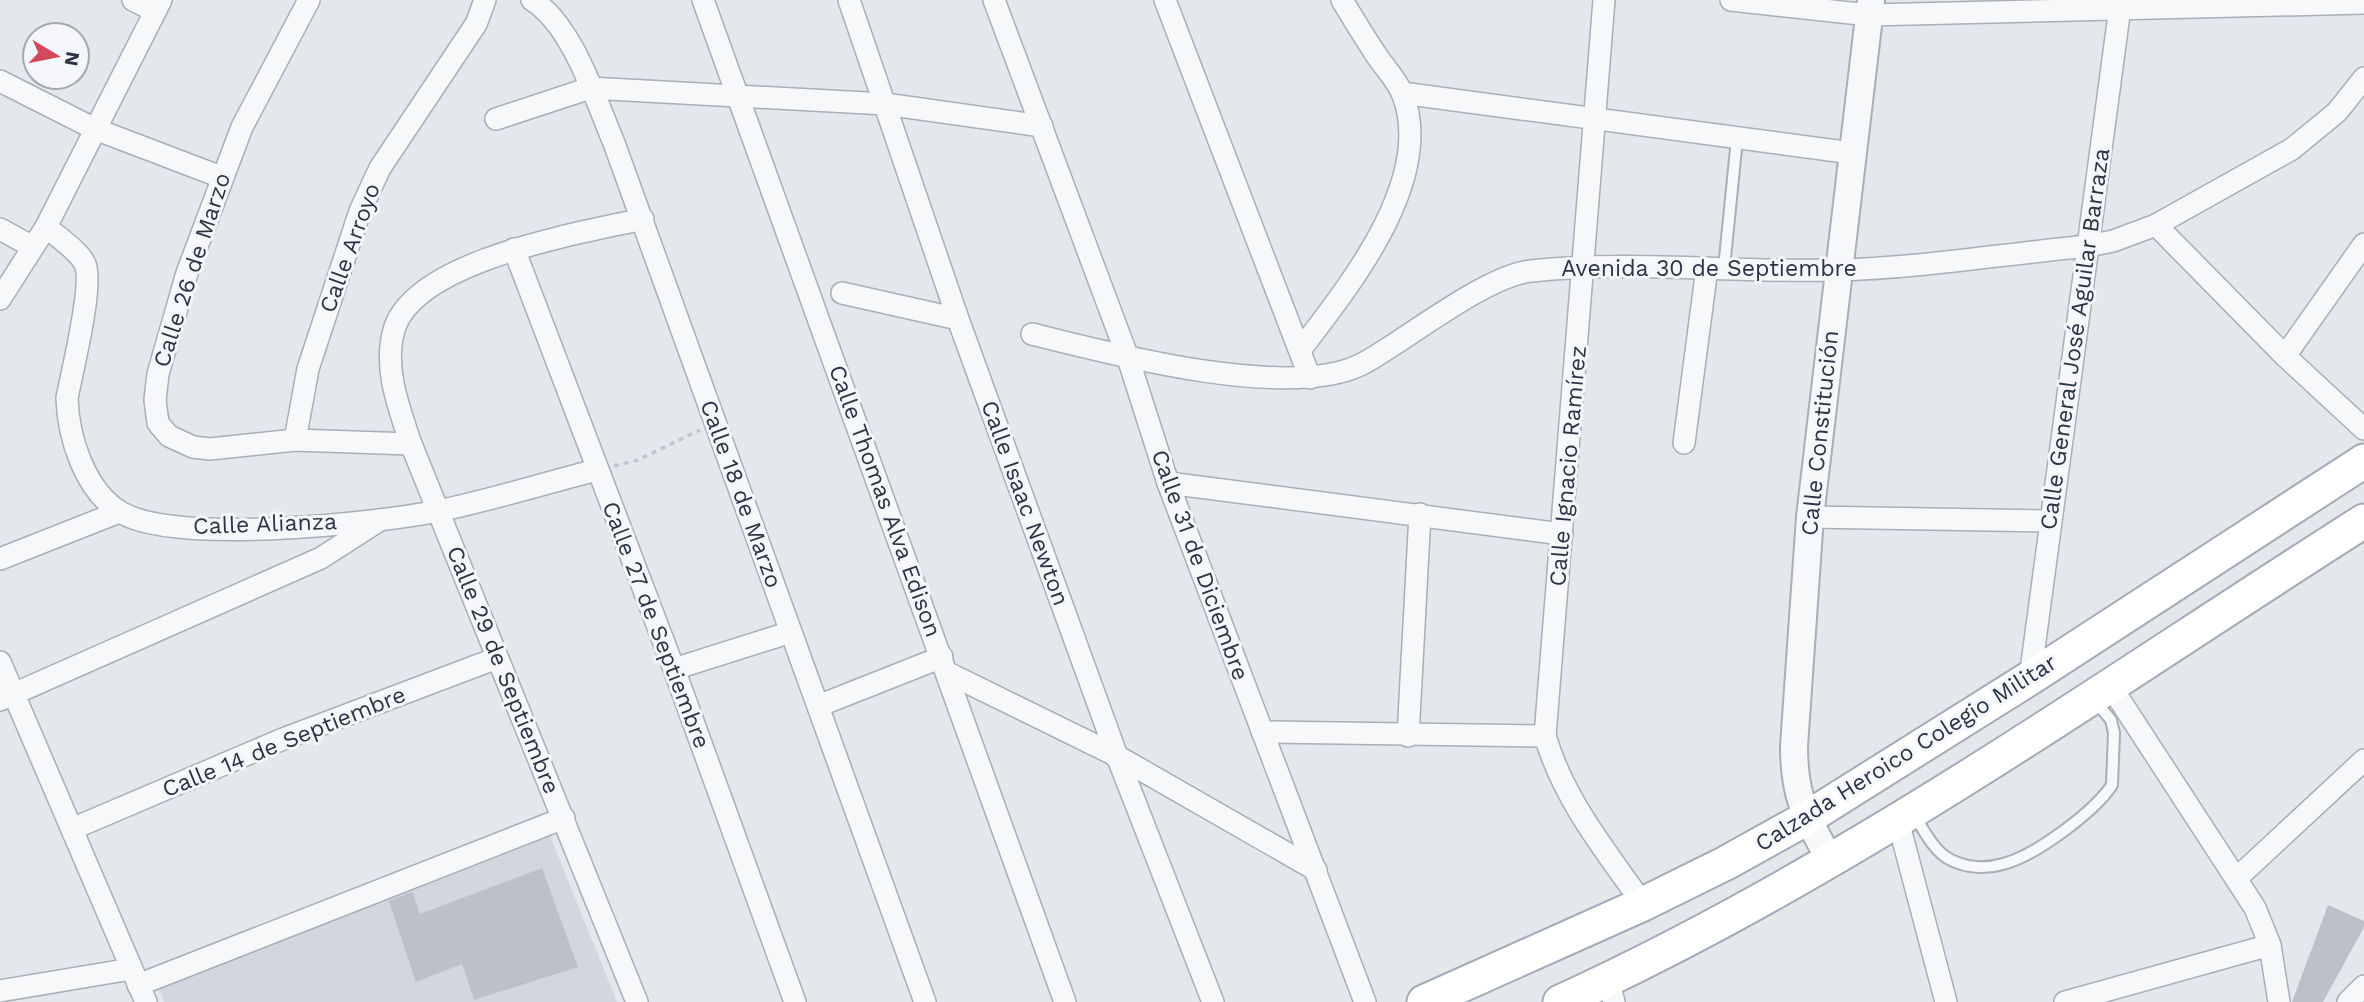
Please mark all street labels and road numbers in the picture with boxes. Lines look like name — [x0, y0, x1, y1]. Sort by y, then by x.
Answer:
street label: Calle General José Aguilar Barraza — [2035, 146, 2115, 532]
street label: Calle 26 de Marzo — [148, 170, 236, 370]
street label: Calle Arroyo — [314, 180, 386, 316]
street label: Avenida 30 de Septiembre — [1561, 255, 1857, 282]
street label: Calle Constitución — [1796, 329, 1844, 537]
street label: Calle Ignacio Ramírez — [1544, 344, 1592, 588]
street label: Calle Thomas Alva Edison — [823, 361, 947, 641]
street label: Calle 18 de Marzo — [694, 396, 788, 592]
street label: Calle Isaac Newton — [975, 397, 1075, 609]
street label: Calle 31 de Diciembre — [1146, 446, 1254, 684]
street label: Calle 27 de Septiembre — [596, 498, 716, 752]
street label: Calle Alianza — [193, 508, 337, 540]
street label: Calle 29 de Septiembre — [441, 542, 565, 798]
street label: Calzada Heroico Colegio Militar — [1750, 649, 2062, 857]
street label: Calle 14 de Septiembre — [158, 681, 410, 803]

